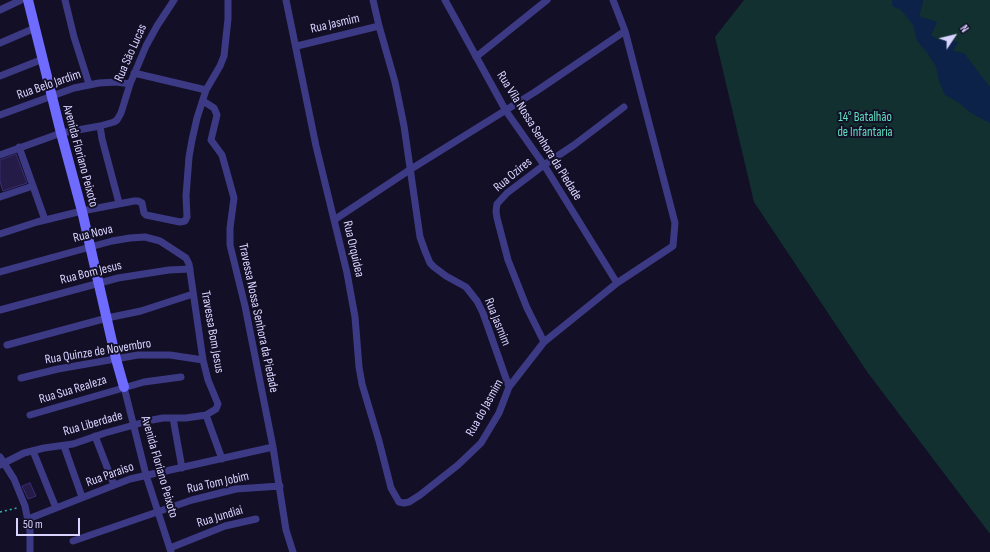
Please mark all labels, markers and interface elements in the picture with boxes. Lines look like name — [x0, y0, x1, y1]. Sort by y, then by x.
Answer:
street label: Rua Jasmim — [309, 11, 361, 37]
north arrow — [934, 16, 974, 56]
street label: Rua São Lucas — [111, 22, 151, 84]
text: N — [957, 23, 971, 35]
street label: Rua Belo Jardim — [15, 67, 83, 103]
street label: Rua Vila Nossa Senhora da Piedade — [493, 69, 585, 203]
street label: Avenida Floriano Peixoto — [59, 103, 101, 209]
park label: 14° Batalhão de Infantaria — [837, 110, 893, 141]
street label: Rua Ozires — [491, 154, 535, 196]
street label: Rua Orquidea — [339, 219, 367, 279]
street label: Rua Nova — [72, 222, 114, 246]
street label: Travessa Nossa Senhora da Piedade — [235, 242, 281, 394]
street label: Rua Bom Jesus — [59, 258, 123, 288]
street label: Travessa Bom Jesus — [197, 290, 227, 374]
street label: Rua Jasmim — [480, 296, 514, 348]
street label: Rua Quinze de Novembro — [44, 336, 152, 368]
street label: Rua Sua Realeza — [37, 372, 109, 408]
street label: Rua do Jasmim — [463, 377, 507, 439]
street label: Rua Liberdade — [62, 408, 124, 440]
street label: Avenida Floriano Peixoto — [137, 414, 181, 520]
street label: Rua Paraiso — [84, 459, 136, 491]
street label: Rua Tom Jobim — [186, 469, 250, 497]
street label: Rua Jundiai — [195, 503, 245, 531]
scale bar — [18, 510, 82, 536]
text: 50 m — [23, 517, 43, 532]

